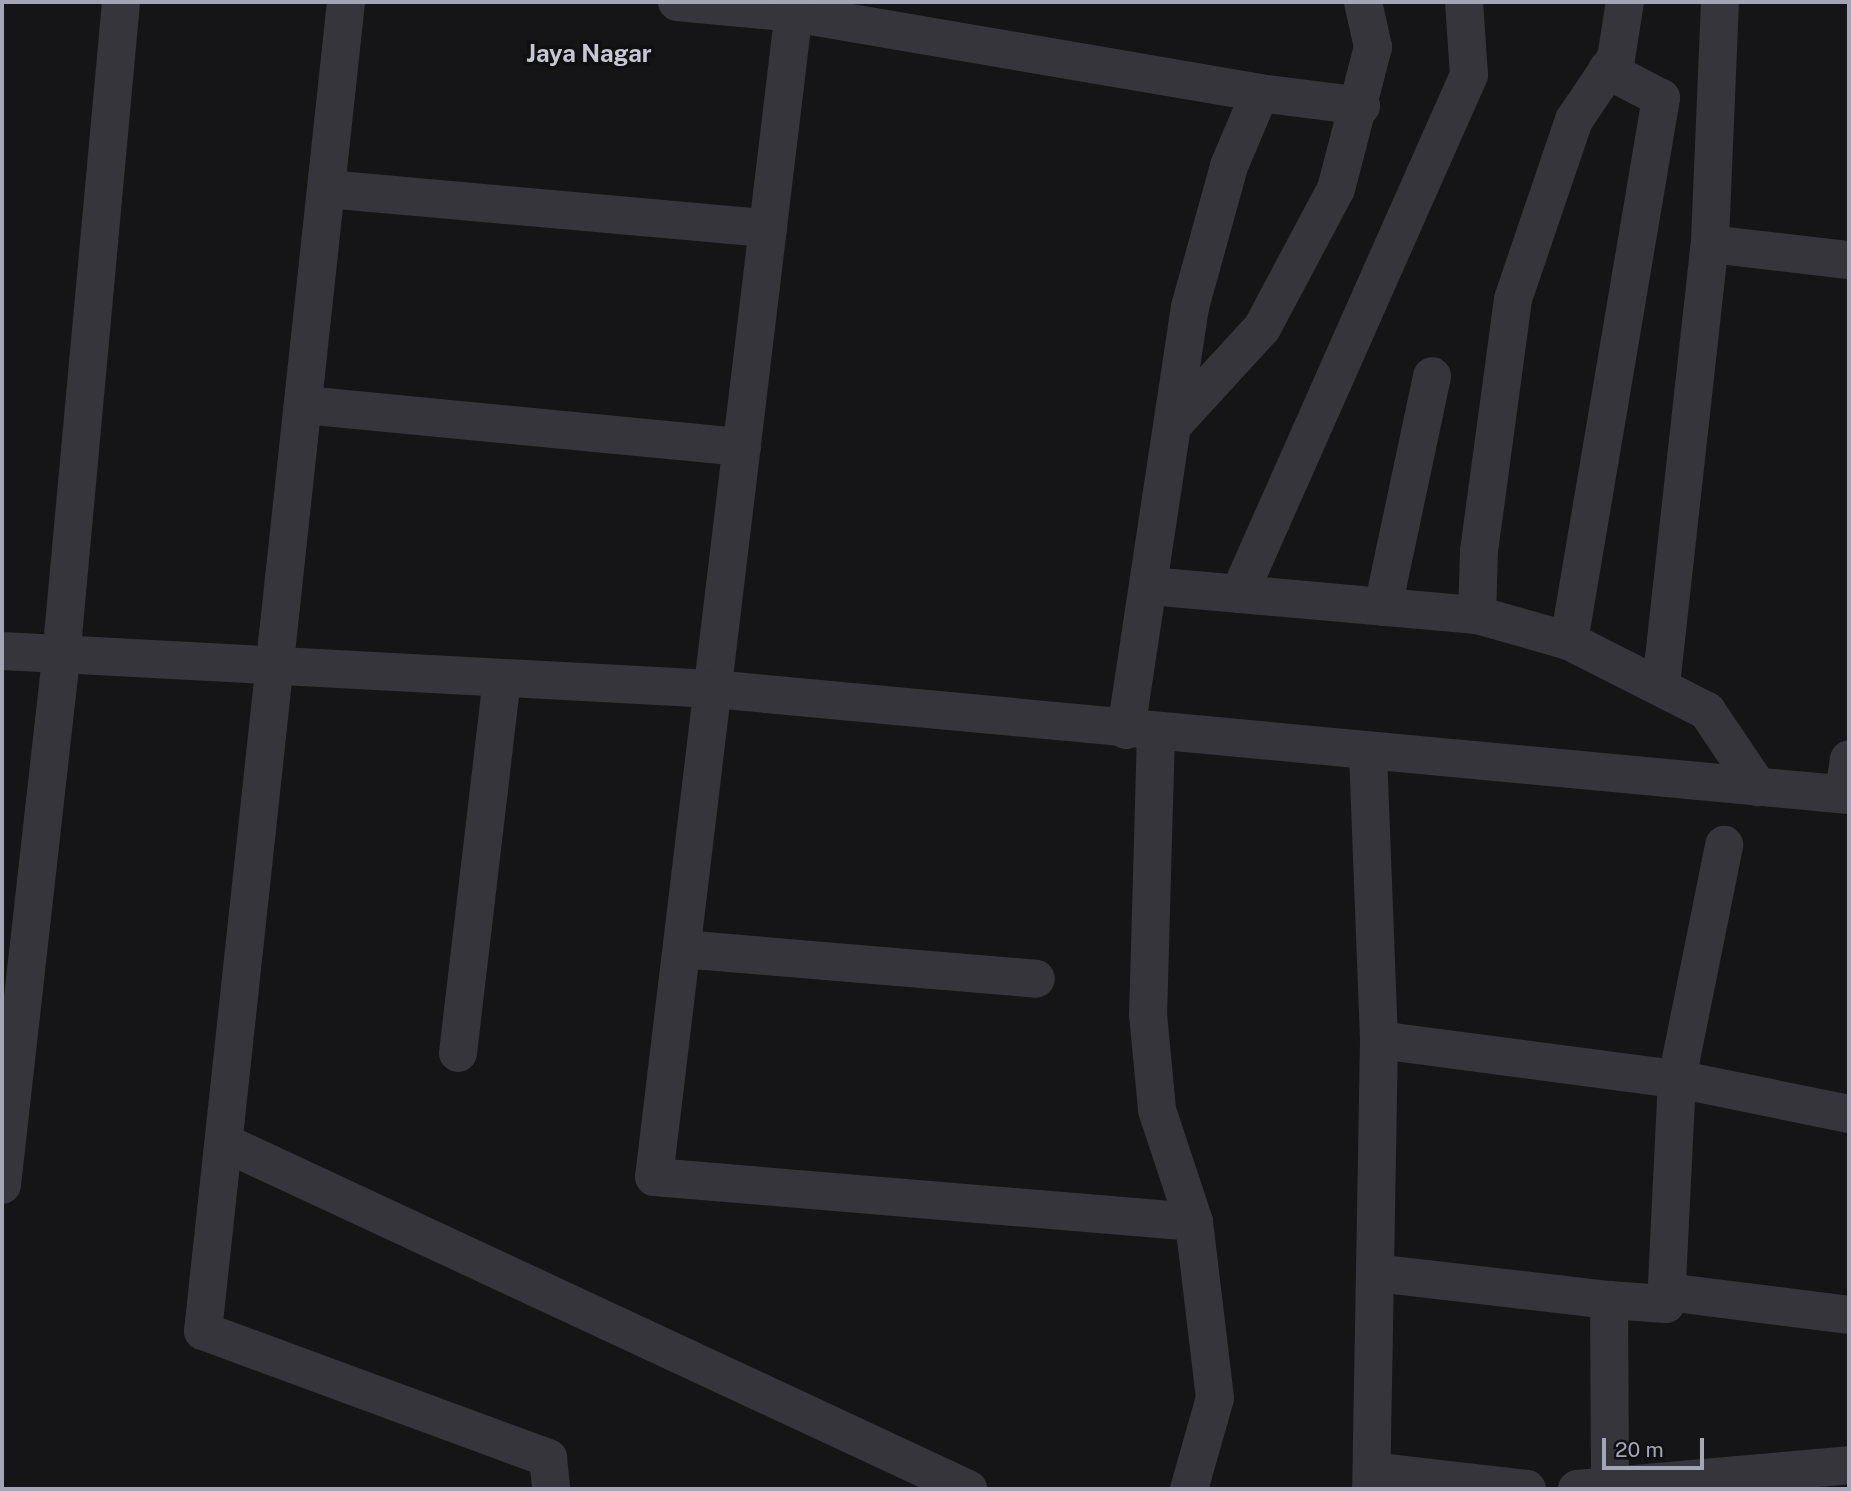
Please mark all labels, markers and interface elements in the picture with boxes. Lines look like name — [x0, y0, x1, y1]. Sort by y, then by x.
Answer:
district label: Jaya Nagar — [526, 40, 652, 68]
scale bar — [1606, 1424, 1708, 1468]
text: 20 m — [1615, 1437, 1664, 1462]

